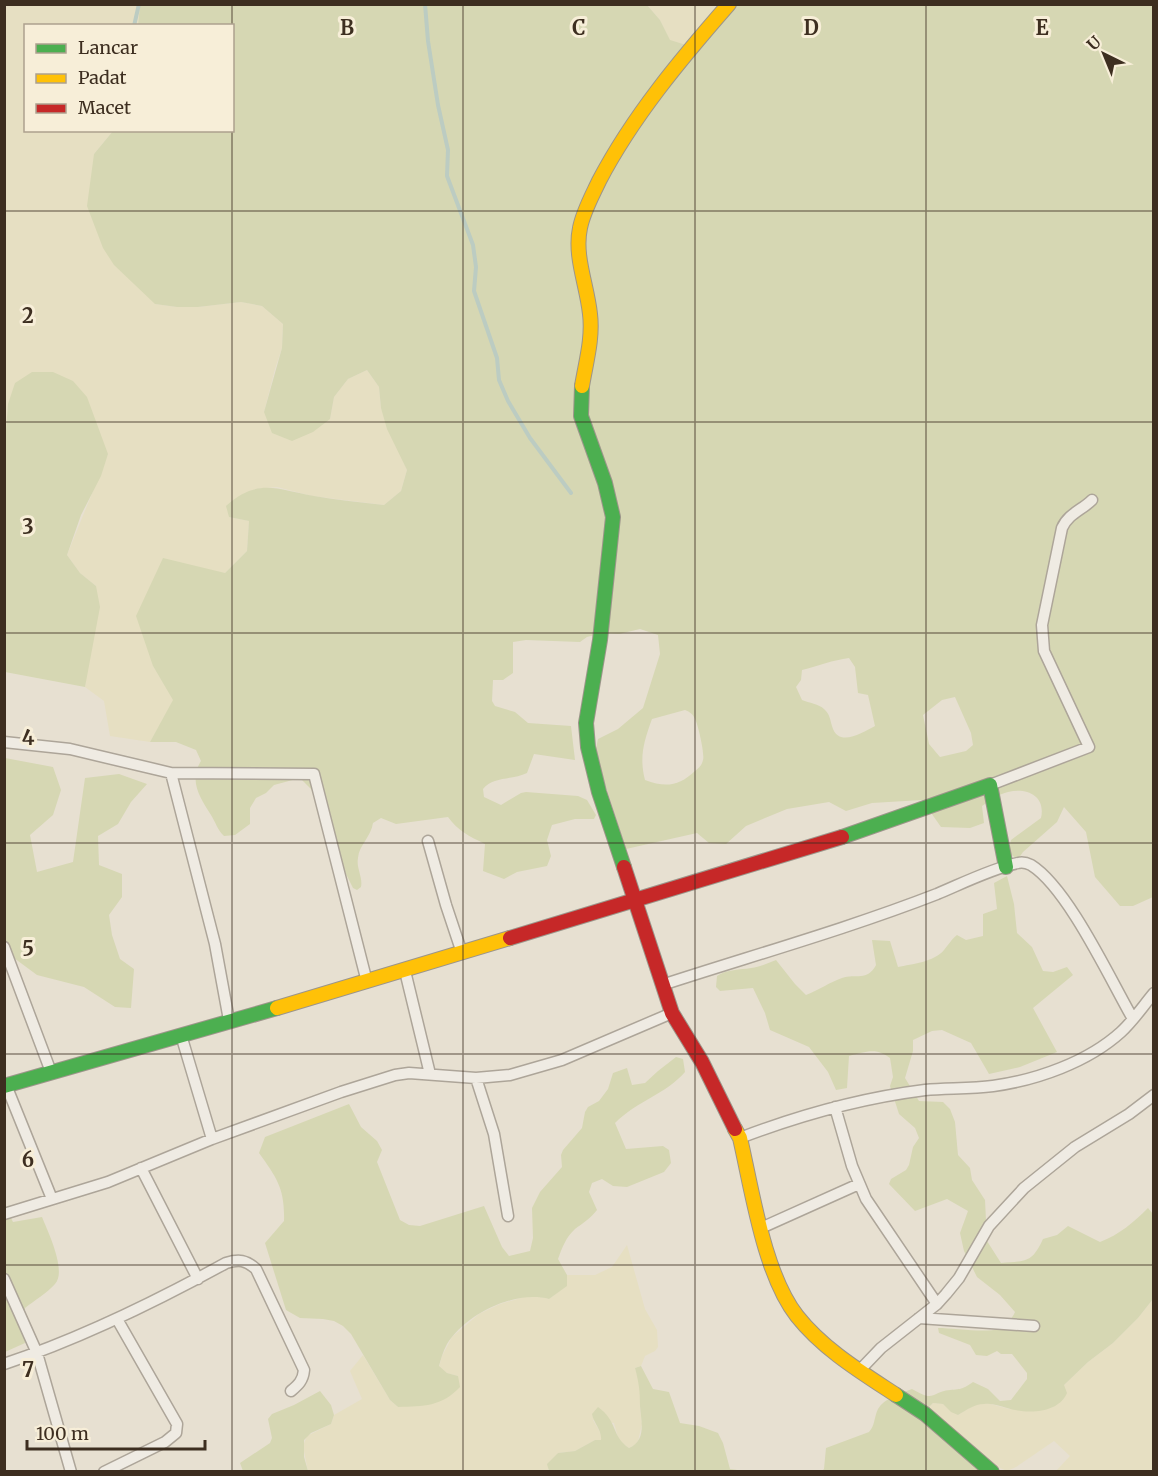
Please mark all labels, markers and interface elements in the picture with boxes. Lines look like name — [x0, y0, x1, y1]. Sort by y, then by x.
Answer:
text: B — [340, 15, 354, 40]
text: C — [572, 15, 586, 40]
text: D — [803, 15, 819, 40]
text: E — [1035, 15, 1049, 40]
legend — [24, 24, 234, 132]
north arrow — [1074, 24, 1134, 84]
text: U — [1083, 32, 1105, 54]
text: Lancar — [78, 36, 138, 59]
text: Padat — [78, 66, 127, 89]
text: Macet — [78, 96, 131, 119]
text: 2 — [22, 303, 34, 328]
text: 3 — [22, 514, 34, 539]
text: 4 — [22, 725, 35, 750]
text: 5 — [22, 936, 34, 961]
text: 6 — [22, 1147, 34, 1172]
text: 7 — [22, 1357, 34, 1382]
scale bar — [27, 1413, 206, 1451]
text: 100 m — [36, 1422, 89, 1445]

